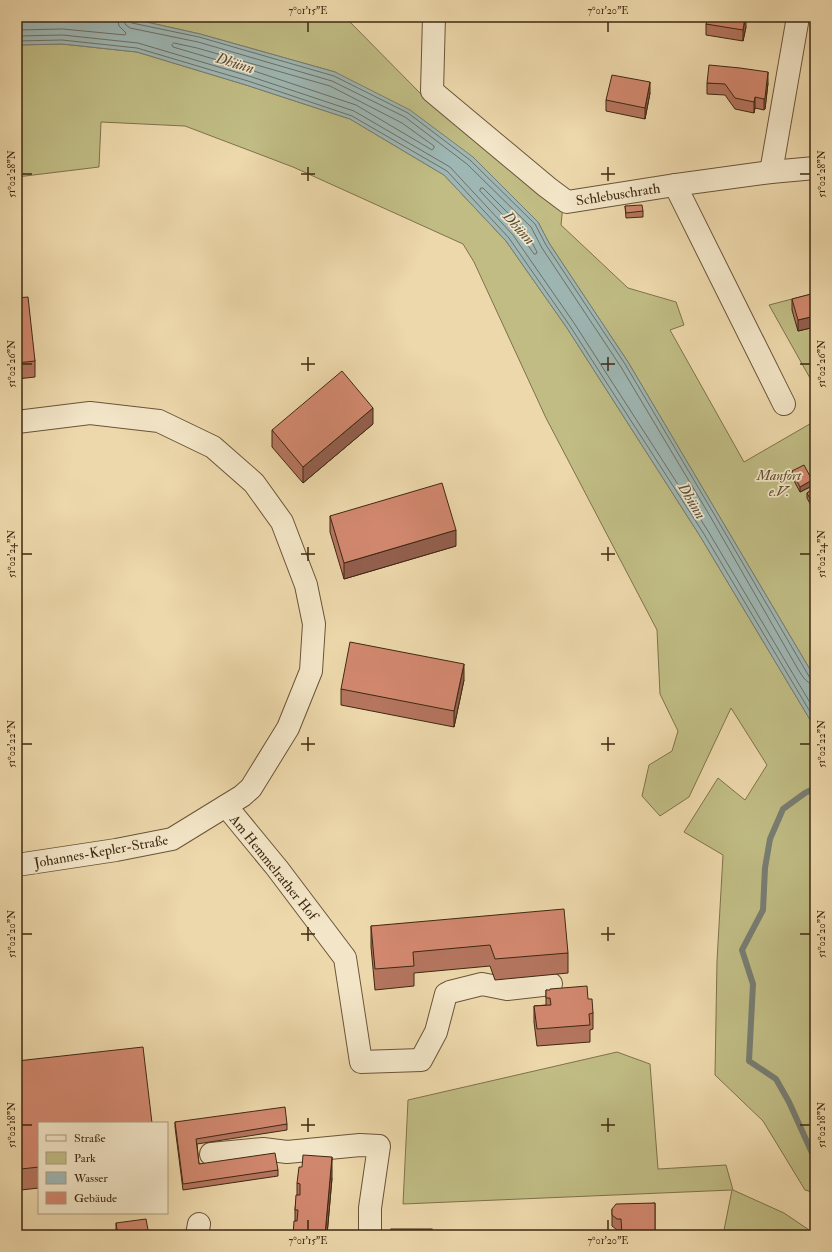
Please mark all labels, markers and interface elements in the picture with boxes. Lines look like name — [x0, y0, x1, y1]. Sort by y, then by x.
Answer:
text: 7°01'15"E — [289, 5, 327, 17]
text: 7°01'20"E — [587, 5, 629, 17]
water label: Dhünn — [212, 48, 256, 78]
text: 51°02'28"N — [6, 150, 18, 198]
text: 51°02'28"N — [816, 150, 828, 198]
street label: Schlebuschrath — [575, 179, 662, 210]
water label: Dhünn — [498, 207, 539, 249]
text: 51°02'26"N — [6, 340, 18, 388]
text: 51°02'26"N — [816, 340, 828, 388]
park label: Manfort e.V. — [756, 467, 802, 500]
water label: Dhünn — [673, 479, 710, 523]
text: 51°02'24"N — [6, 530, 18, 578]
text: 51°02'24"N — [816, 530, 828, 578]
text: 51°02'22"N — [6, 720, 18, 768]
text: 51°02'22"N — [816, 720, 828, 768]
street label: Am Hemmelrather Hof — [225, 811, 323, 925]
street label: Johannes-Kepler-Straße — [32, 831, 170, 873]
text: 51°02'20"N — [6, 910, 18, 958]
text: 51°02'20"N — [816, 910, 828, 958]
text: 51°02'18"N — [6, 1102, 18, 1148]
text: 51°02'18"N — [816, 1102, 828, 1148]
legend — [38, 1122, 168, 1214]
text: Straße — [74, 1131, 105, 1146]
text: Park — [74, 1151, 96, 1166]
text: Wasser — [73, 1171, 108, 1186]
text: Gebäude — [74, 1191, 117, 1206]
text: 7°01'15"E — [289, 1235, 327, 1247]
text: 7°01'20"E — [587, 1235, 629, 1247]

